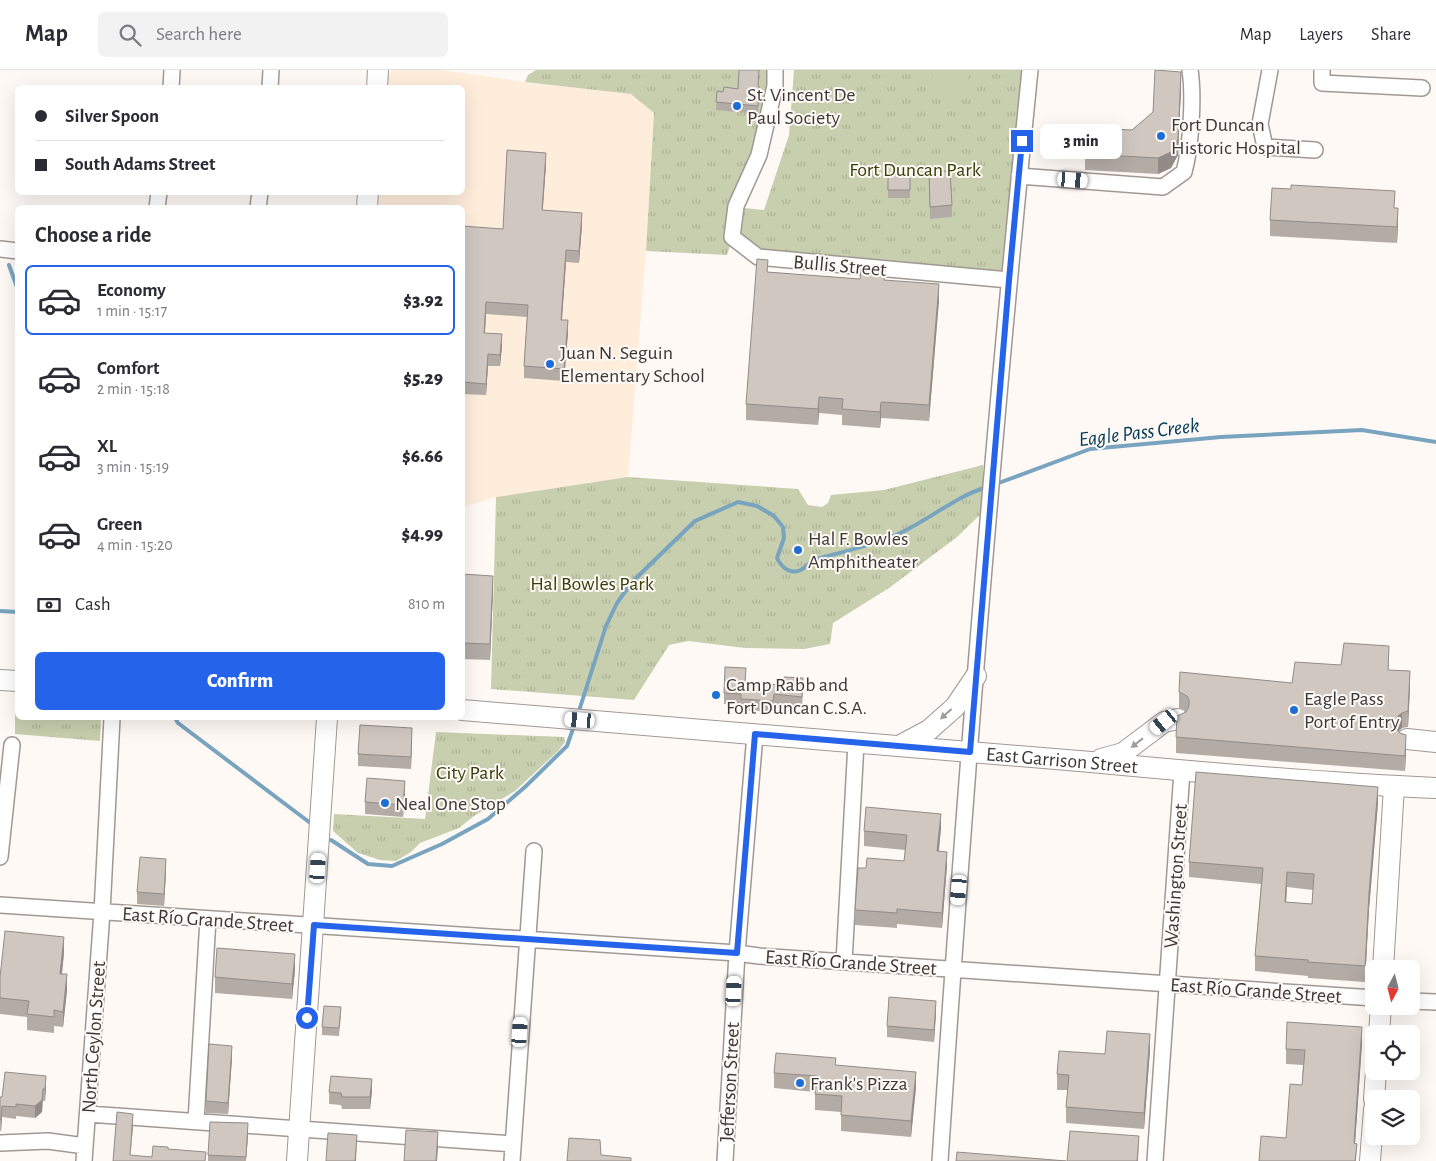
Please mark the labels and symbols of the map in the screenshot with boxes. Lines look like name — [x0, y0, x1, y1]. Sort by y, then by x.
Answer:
place label: St. Vincent De Paul Society — [747, 85, 856, 128]
marker: St. Vincent De Paul Society — [731, 100, 743, 112]
place label: Fort Duncan Historic Hospital — [1171, 115, 1301, 158]
callout: 3 min — [1040, 124, 1122, 158]
route end — [1011, 130, 1033, 152]
marker: Fort Duncan Historic Hospital — [1155, 130, 1167, 142]
park label: Fort Duncan Park — [849, 160, 981, 180]
car — [1057, 171, 1088, 189]
street label: Bullis Street — [792, 252, 888, 280]
place label: Juan N. Seguin Elementary School — [560, 343, 705, 386]
marker: Juan N. Seguin Elementary School — [544, 358, 556, 370]
water label: Eagle Pass Creek — [1077, 415, 1201, 450]
place label: Hal F. Bowles Amphitheater — [808, 529, 918, 572]
marker: Hal F. Bowles Amphitheater — [792, 544, 804, 556]
park label: Hal Bowles Park — [530, 574, 654, 594]
place label: Camp Rabb and Fort Duncan C.S.A. — [726, 675, 867, 718]
marker: Camp Rabb and Fort Duncan C.S.A. — [710, 689, 722, 701]
place label: Eagle Pass Port of Entry — [1304, 689, 1400, 732]
marker: Eagle Pass Port of Entry — [1288, 704, 1300, 716]
car — [1147, 707, 1180, 737]
one-way arrow — [941, 708, 953, 720]
car — [564, 711, 595, 729]
one-way arrow — [1131, 738, 1144, 749]
street label: East Garrison Street — [985, 744, 1139, 777]
park label: City Park — [436, 763, 504, 783]
place label: Neal One Stop — [395, 794, 506, 814]
marker: Neal One Stop — [379, 797, 391, 809]
street label: Washington Street — [1161, 802, 1191, 949]
car — [309, 853, 326, 883]
car — [950, 874, 967, 906]
street label: East Río Grande Street — [122, 904, 295, 936]
street label: East Río Grande Street — [765, 947, 938, 979]
street label: North Ceylon Street — [79, 960, 109, 1114]
north arrow — [1365, 960, 1420, 1015]
street label: East Río Grande Street — [1170, 975, 1343, 1007]
car — [725, 976, 742, 1006]
route start — [296, 1007, 318, 1029]
car — [511, 1017, 528, 1047]
street label: Jefferson Street — [717, 1021, 743, 1143]
place label: Frank's Pizza — [810, 1074, 908, 1094]
marker: Frank's Pizza — [794, 1077, 806, 1089]

